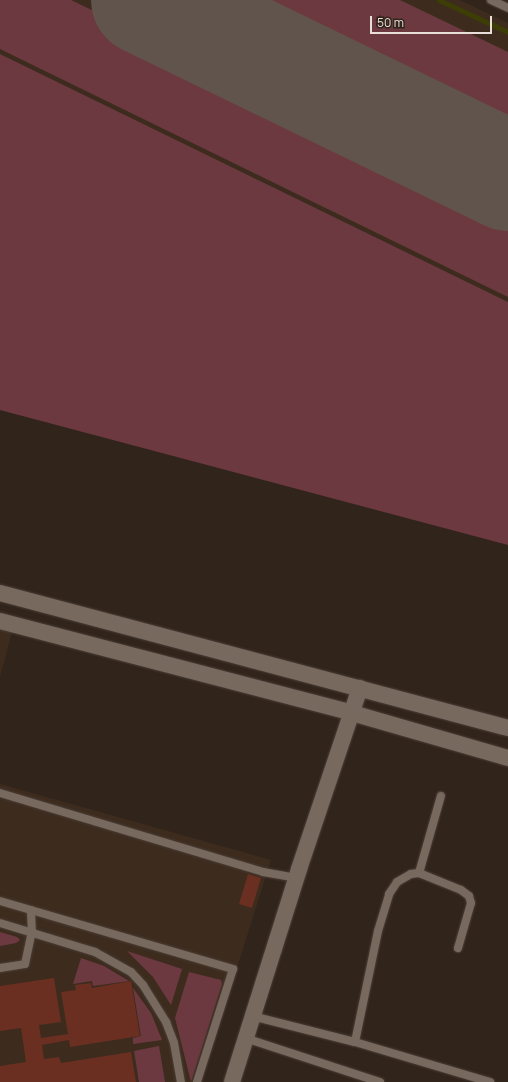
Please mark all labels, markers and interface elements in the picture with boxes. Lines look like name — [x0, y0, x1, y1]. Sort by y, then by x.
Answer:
scale bar — [372, 8, 494, 34]
text: 50 m — [377, 14, 404, 31]

